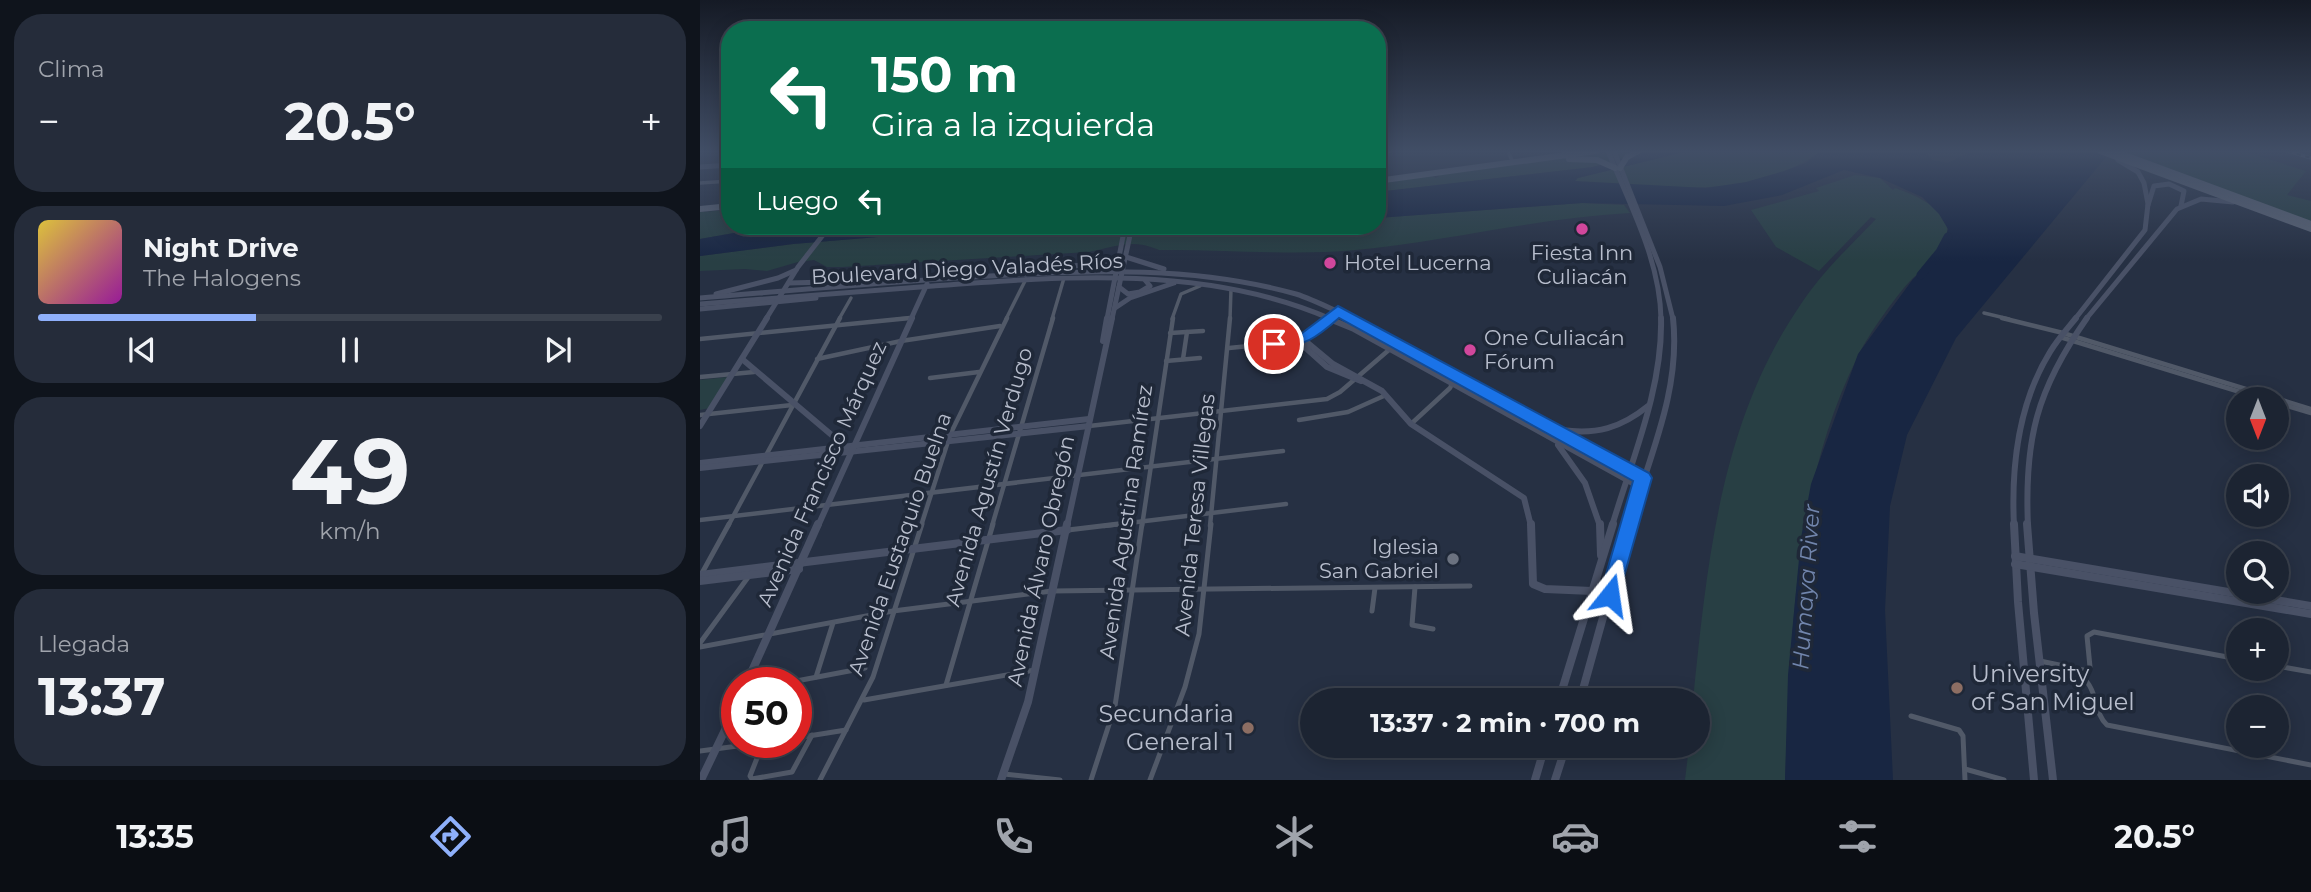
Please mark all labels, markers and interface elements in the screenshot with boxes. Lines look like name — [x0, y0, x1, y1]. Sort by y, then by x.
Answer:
text: 150 m — [871, 45, 1018, 104]
icon: left — [756, 49, 847, 140]
text: Clima — [38, 55, 105, 83]
text: 20.5° — [284, 90, 416, 153]
text: − — [38, 98, 60, 145]
text: + — [640, 98, 662, 145]
text: Gira a la izquierda — [871, 105, 1155, 144]
icon: left — [852, 182, 890, 220]
text: Luego — [756, 185, 838, 217]
marker: Fiesta Inn Culiacán — [1574, 221, 1590, 237]
text: Night Drive — [143, 232, 299, 264]
place label: Fiesta Inn Culiacán — [1531, 240, 1633, 289]
street label: Boulevard Diego Valadés Ríos — [810, 248, 1123, 289]
place label: Hotel Lucerna — [1344, 250, 1492, 275]
marker: Hotel Lucerna — [1322, 255, 1338, 271]
text: The Halogens — [143, 264, 301, 292]
pin — [1244, 314, 1304, 374]
icon: arrive — [1255, 325, 1293, 363]
place label: One Culiacán Fórum — [1484, 325, 1625, 374]
icon: previous — [123, 331, 161, 369]
icon: pause — [331, 331, 369, 369]
icon: next — [539, 331, 577, 369]
street label: Avenida Francisco Márquez — [752, 337, 891, 610]
marker: One Culiacán Fórum — [1462, 342, 1478, 358]
street label: Avenida Agustín Verdugo — [940, 345, 1037, 609]
street label: Avenida Agustina Ramírez — [1094, 383, 1157, 661]
north arrow — [2226, 387, 2289, 450]
map controls — [2226, 387, 2289, 758]
street label: Avenida Teresa Villegas — [1169, 392, 1220, 637]
street label: Avenida Eustaquio Buelna — [843, 409, 956, 679]
text: 49 — [290, 416, 410, 527]
street label: Avenida Álvaro Obregón — [1002, 433, 1079, 688]
button: sound — [2226, 464, 2289, 527]
water label: Humaya River — [1786, 503, 1826, 671]
text: km/h — [319, 517, 381, 545]
place label: Iglesia San Gabriel — [1319, 534, 1439, 583]
button: search — [2226, 541, 2289, 604]
marker: Iglesia San Gabriel — [1445, 551, 1461, 567]
position arrow — [1573, 558, 1647, 632]
button: + — [2226, 618, 2289, 681]
text: Llegada — [38, 630, 130, 658]
place label: University of San Miguel — [1971, 659, 2135, 716]
text: 13:37 — [38, 665, 165, 728]
speed limit sign: 50 — [721, 667, 812, 758]
marker: University of San Miguel — [1949, 680, 1965, 696]
button: − — [2226, 695, 2289, 758]
place label: Secundaria General 1 — [1098, 699, 1234, 756]
text: 13:37 · 2 min · 700 m — [1370, 707, 1640, 739]
marker: Secundaria General 1 — [1240, 720, 1256, 736]
icon: directions — [426, 812, 475, 861]
icon: music — [707, 812, 756, 861]
icon: phone — [989, 812, 1038, 861]
icon: climate — [1270, 812, 1319, 861]
icon: car — [1551, 812, 1600, 861]
icon: filters — [1833, 812, 1882, 861]
text: 13:35 — [116, 817, 194, 856]
text: 20.5° — [2114, 817, 2195, 856]

